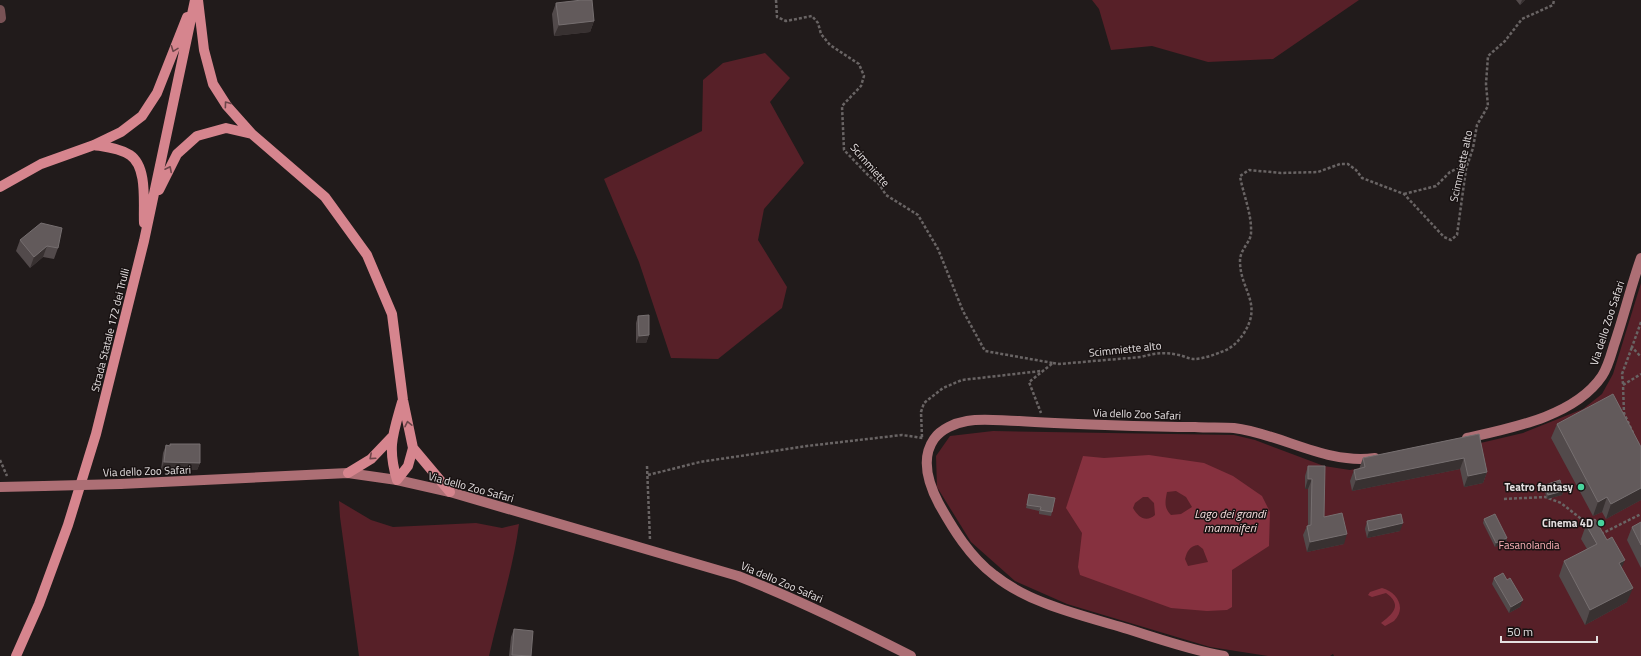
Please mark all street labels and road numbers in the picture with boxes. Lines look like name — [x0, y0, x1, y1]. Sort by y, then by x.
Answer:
street label: Scimmiette alto — [1446, 128, 1476, 203]
street label: Scimmiette — [847, 140, 894, 190]
street label: Strada Statale 172 dei Trulli — [87, 266, 133, 394]
street label: Via dello Zoo Safari — [1586, 279, 1628, 367]
street label: Scimmiette alto — [1088, 337, 1162, 361]
street label: Via dello Zoo Safari — [1093, 404, 1181, 424]
street label: Via dello Zoo Safari — [103, 461, 191, 481]
street label: Via dello Zoo Safari — [426, 468, 516, 506]
street label: Via dello Zoo Safari — [738, 557, 826, 607]

